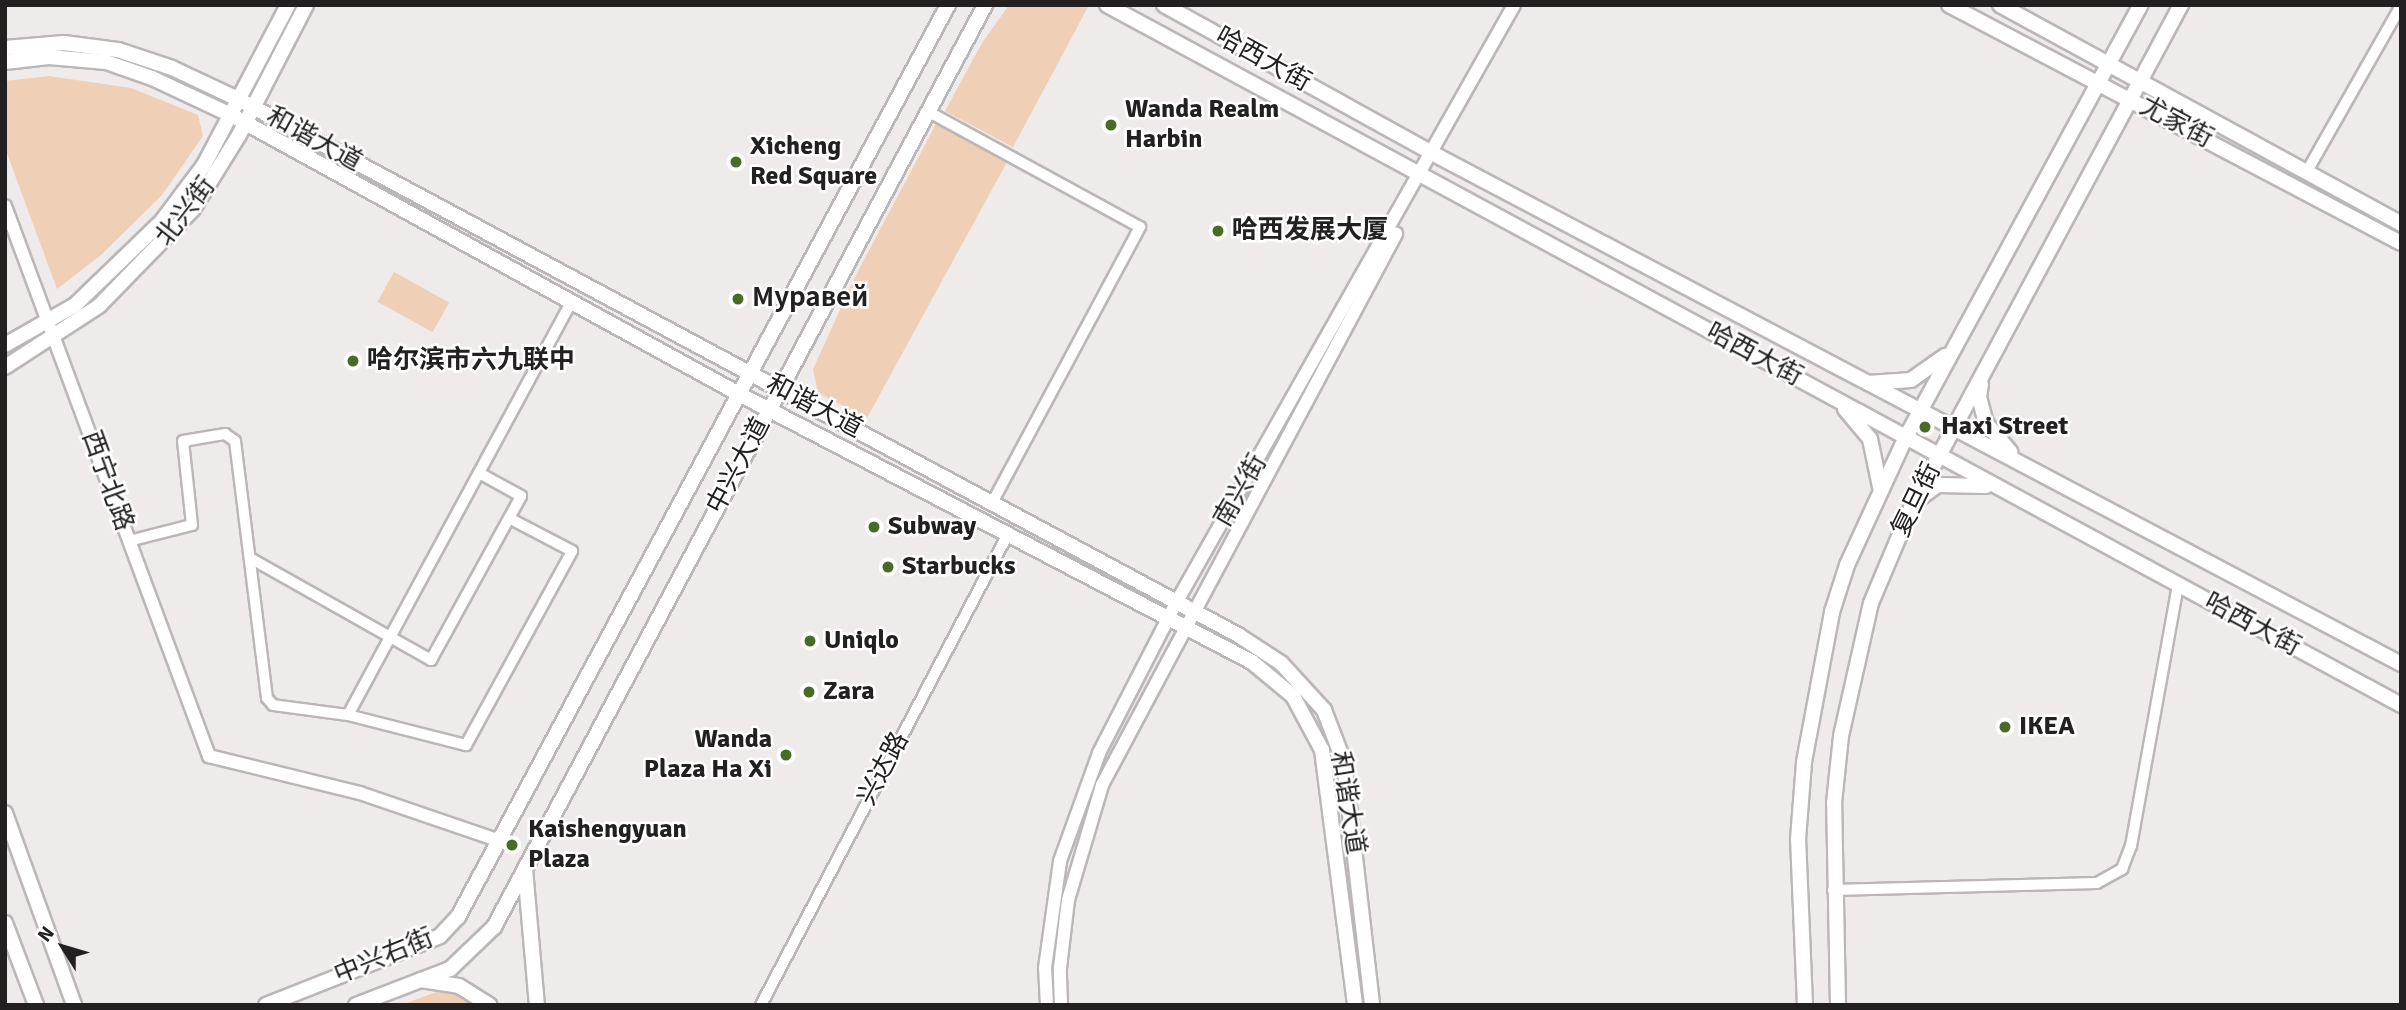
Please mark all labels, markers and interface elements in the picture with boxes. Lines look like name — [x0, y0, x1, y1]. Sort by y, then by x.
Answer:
street label: 哈西大街 — [1210, 21, 1316, 99]
street label: 尤家街 — [2134, 91, 2218, 155]
place label: Wanda Realm Harbin — [1125, 94, 1279, 156]
street label: 和谐大道 — [261, 101, 367, 179]
marker: Wanda Realm Harbin — [1103, 117, 1119, 133]
place label: Xicheng Red Square — [750, 131, 877, 192]
marker: Xicheng Red Square — [728, 154, 744, 170]
street label: 北兴街 — [150, 172, 222, 252]
place label: 哈西发展大厦 — [1232, 215, 1388, 247]
marker: 哈西发展大厦 — [1210, 223, 1226, 239]
place label: Муравей — [752, 283, 868, 315]
marker: Муравей — [730, 291, 746, 307]
street label: 哈西大街 — [1701, 317, 1807, 393]
place label: 哈尔滨市六九联中 — [367, 345, 575, 377]
marker: 哈尔滨市六九联中 — [345, 353, 361, 369]
street label: 和谐大道 — [761, 369, 867, 445]
place label: Haxi Street — [1941, 411, 2068, 443]
street label: 中兴大道 — [701, 413, 777, 519]
marker: Haxi Street — [1915, 417, 1935, 437]
street label: 西宁北路 — [75, 427, 139, 535]
street label: 南兴街 — [1208, 449, 1274, 533]
street label: 复旦街 — [1886, 458, 1948, 542]
place label: Subway — [888, 511, 976, 543]
marker: Subway — [866, 519, 882, 535]
place label: Starbucks — [902, 551, 1015, 583]
marker: Starbucks — [880, 559, 896, 575]
street label: 哈西大街 — [2199, 587, 2305, 663]
place label: Uniqlo — [824, 625, 899, 657]
marker: Uniqlo — [802, 633, 818, 649]
place label: Zara — [823, 676, 875, 708]
marker: Zara — [801, 684, 817, 700]
place label: IKEA — [2019, 711, 2075, 743]
marker: IKEA — [1997, 719, 2013, 735]
place label: Wanda Plaza Ha Xi — [644, 724, 772, 786]
street label: 兴达路 — [852, 727, 916, 811]
marker: Wanda Plaza Ha Xi — [778, 747, 794, 763]
street label: 和谐大道 — [1323, 749, 1371, 857]
place label: Kaishengyuan Plaza — [528, 814, 687, 876]
marker: Kaishengyuan Plaza — [502, 835, 522, 855]
north arrow — [28, 912, 98, 982]
text: N — [33, 922, 60, 947]
street label: 中兴右街 — [330, 923, 438, 991]

